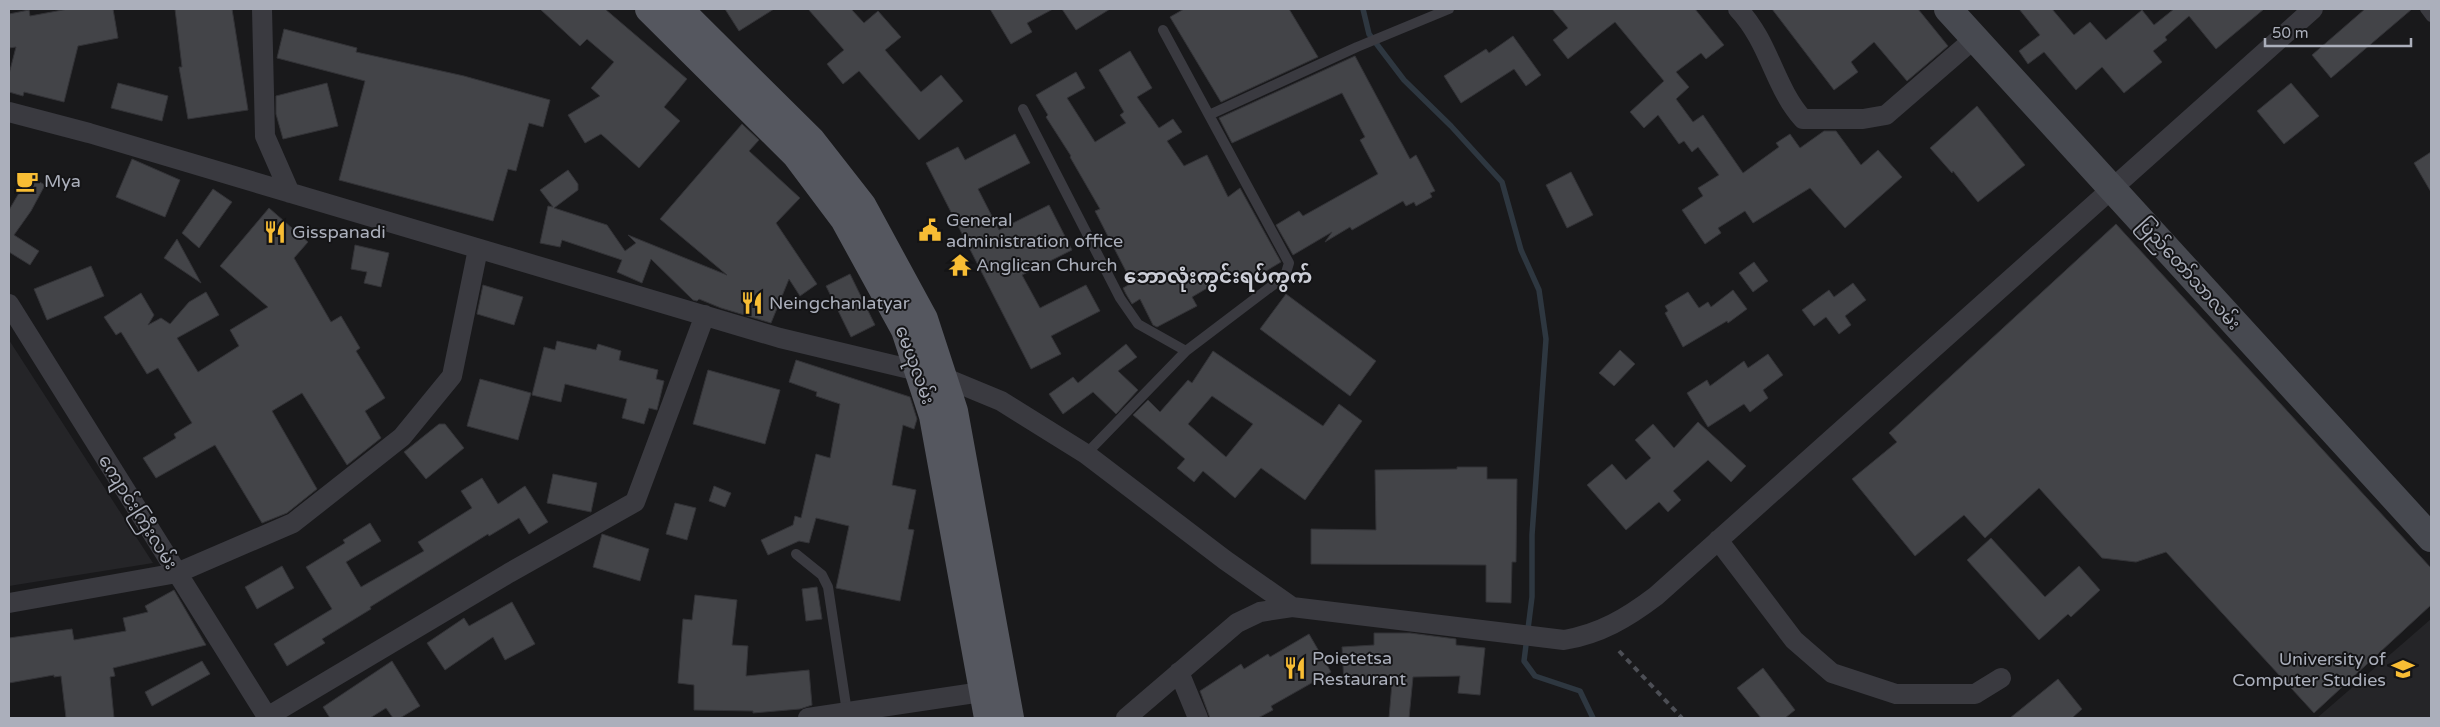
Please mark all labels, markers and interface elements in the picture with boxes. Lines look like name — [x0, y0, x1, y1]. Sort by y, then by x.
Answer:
scale bar — [2265, 15, 2411, 47]
text: 50 m — [2272, 24, 2309, 42]
cafe icon: Mya — [14, 168, 40, 194]
place label: Mya — [44, 170, 81, 192]
place label: General administration office — [946, 209, 1123, 252]
street label: ပြည်တော်သာလမ်း — [2130, 212, 2246, 337]
public building icon: General administration office — [917, 217, 943, 243]
restaurant icon: Gisspanadi — [262, 219, 288, 245]
place label: Gisspanadi — [292, 221, 386, 243]
temple icon: Anglican Church — [947, 252, 973, 278]
place label: Anglican Church — [976, 254, 1118, 276]
district label: ဘောလုံးကွင်းရပ်ကွက် — [1124, 263, 1312, 292]
restaurant icon: Neingchanlatyar — [739, 290, 765, 316]
place label: Neingchanlatyar — [769, 292, 910, 314]
street label: မေယုလမ်း — [887, 322, 941, 409]
street label: ကျောင်းကြီးလမ်း — [90, 449, 185, 576]
place label: Poietetsa Restaurant — [1312, 647, 1406, 690]
place label: University of Computer Studies — [2232, 648, 2386, 691]
restaurant icon: Poietetsa Restaurant — [1282, 655, 1308, 681]
school or university icon: University of Computer Studies — [2390, 656, 2416, 682]

